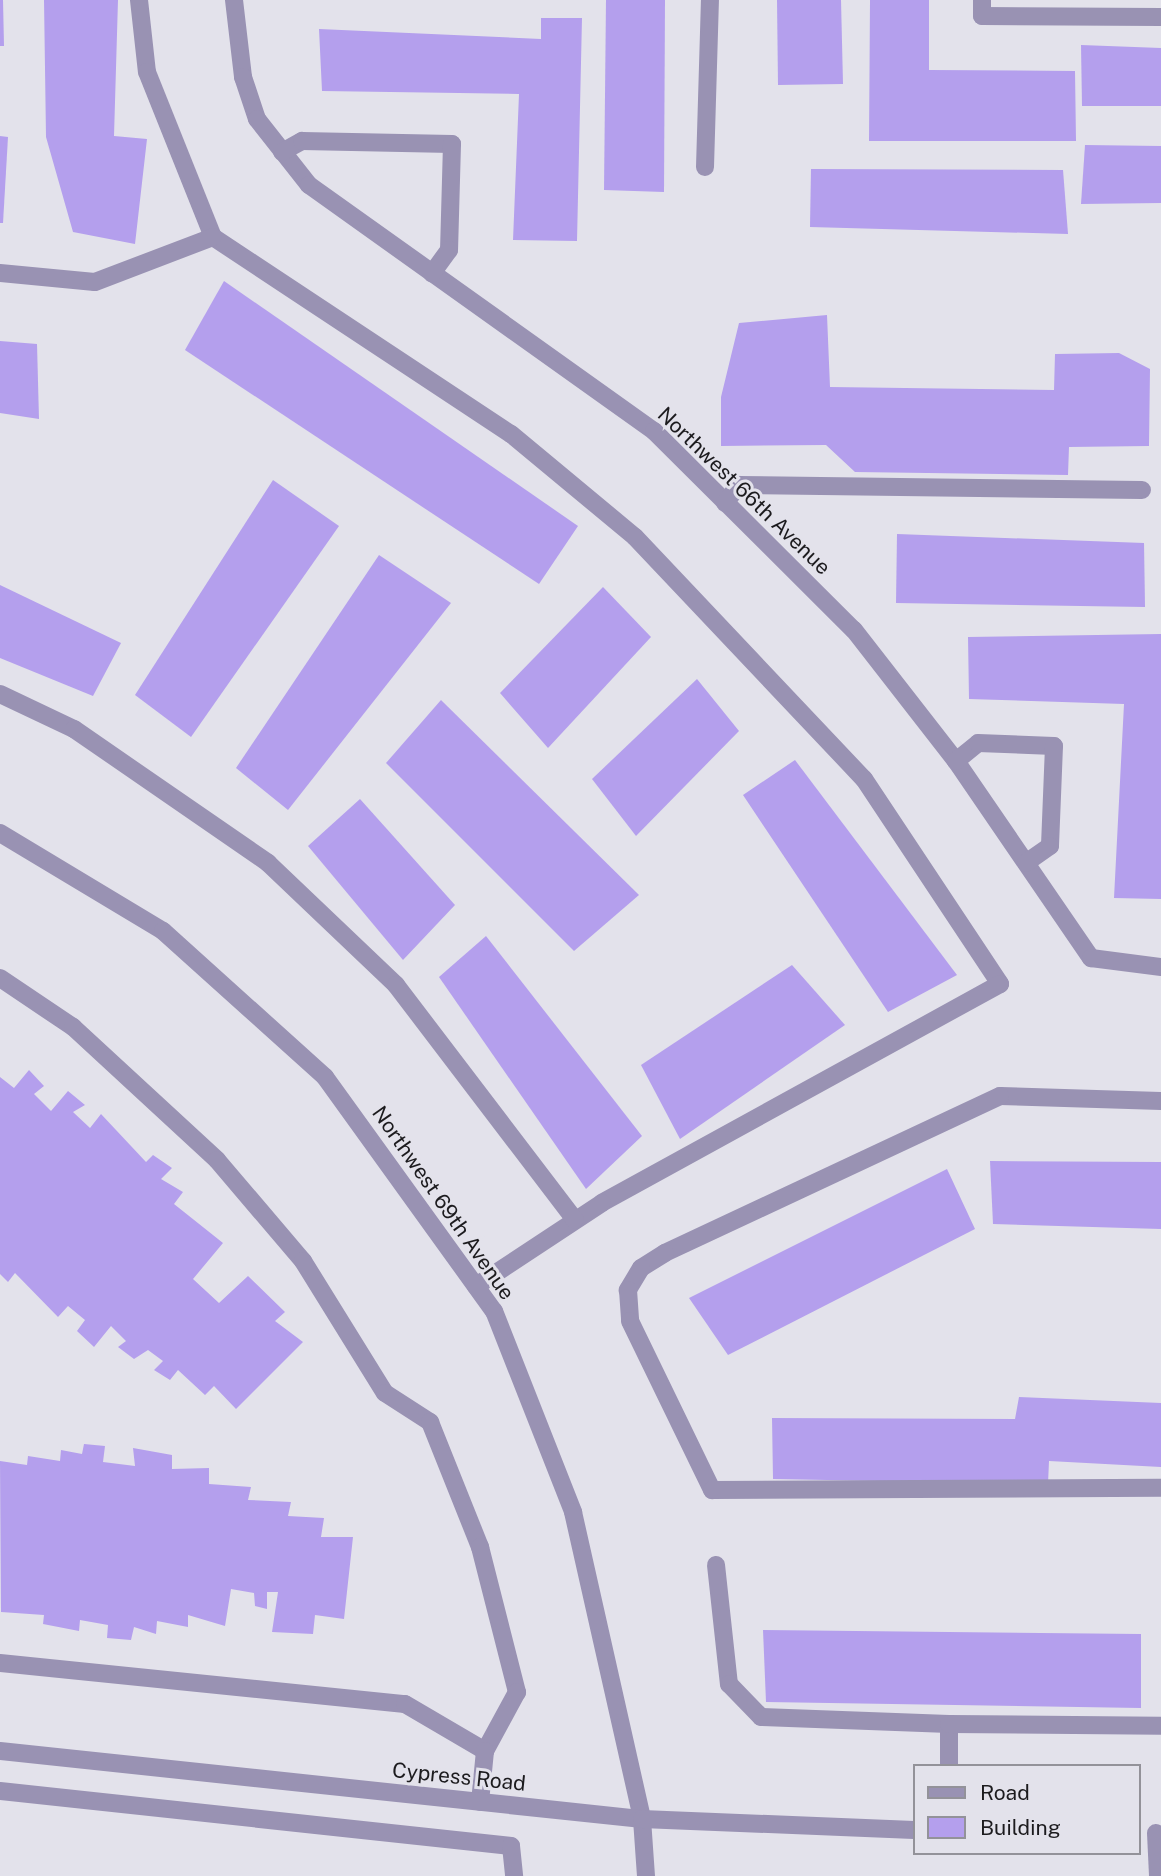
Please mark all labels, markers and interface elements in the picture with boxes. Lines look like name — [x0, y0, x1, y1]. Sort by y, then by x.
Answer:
street label: Northwest 66th Avenue — [652, 402, 836, 580]
street label: Northwest 69th Avenue — [367, 1101, 519, 1305]
street label: Cypress Road — [391, 1757, 527, 1797]
legend — [912, 1764, 1140, 1855]
text: Road — [980, 1780, 1030, 1805]
text: Building — [980, 1815, 1061, 1840]

